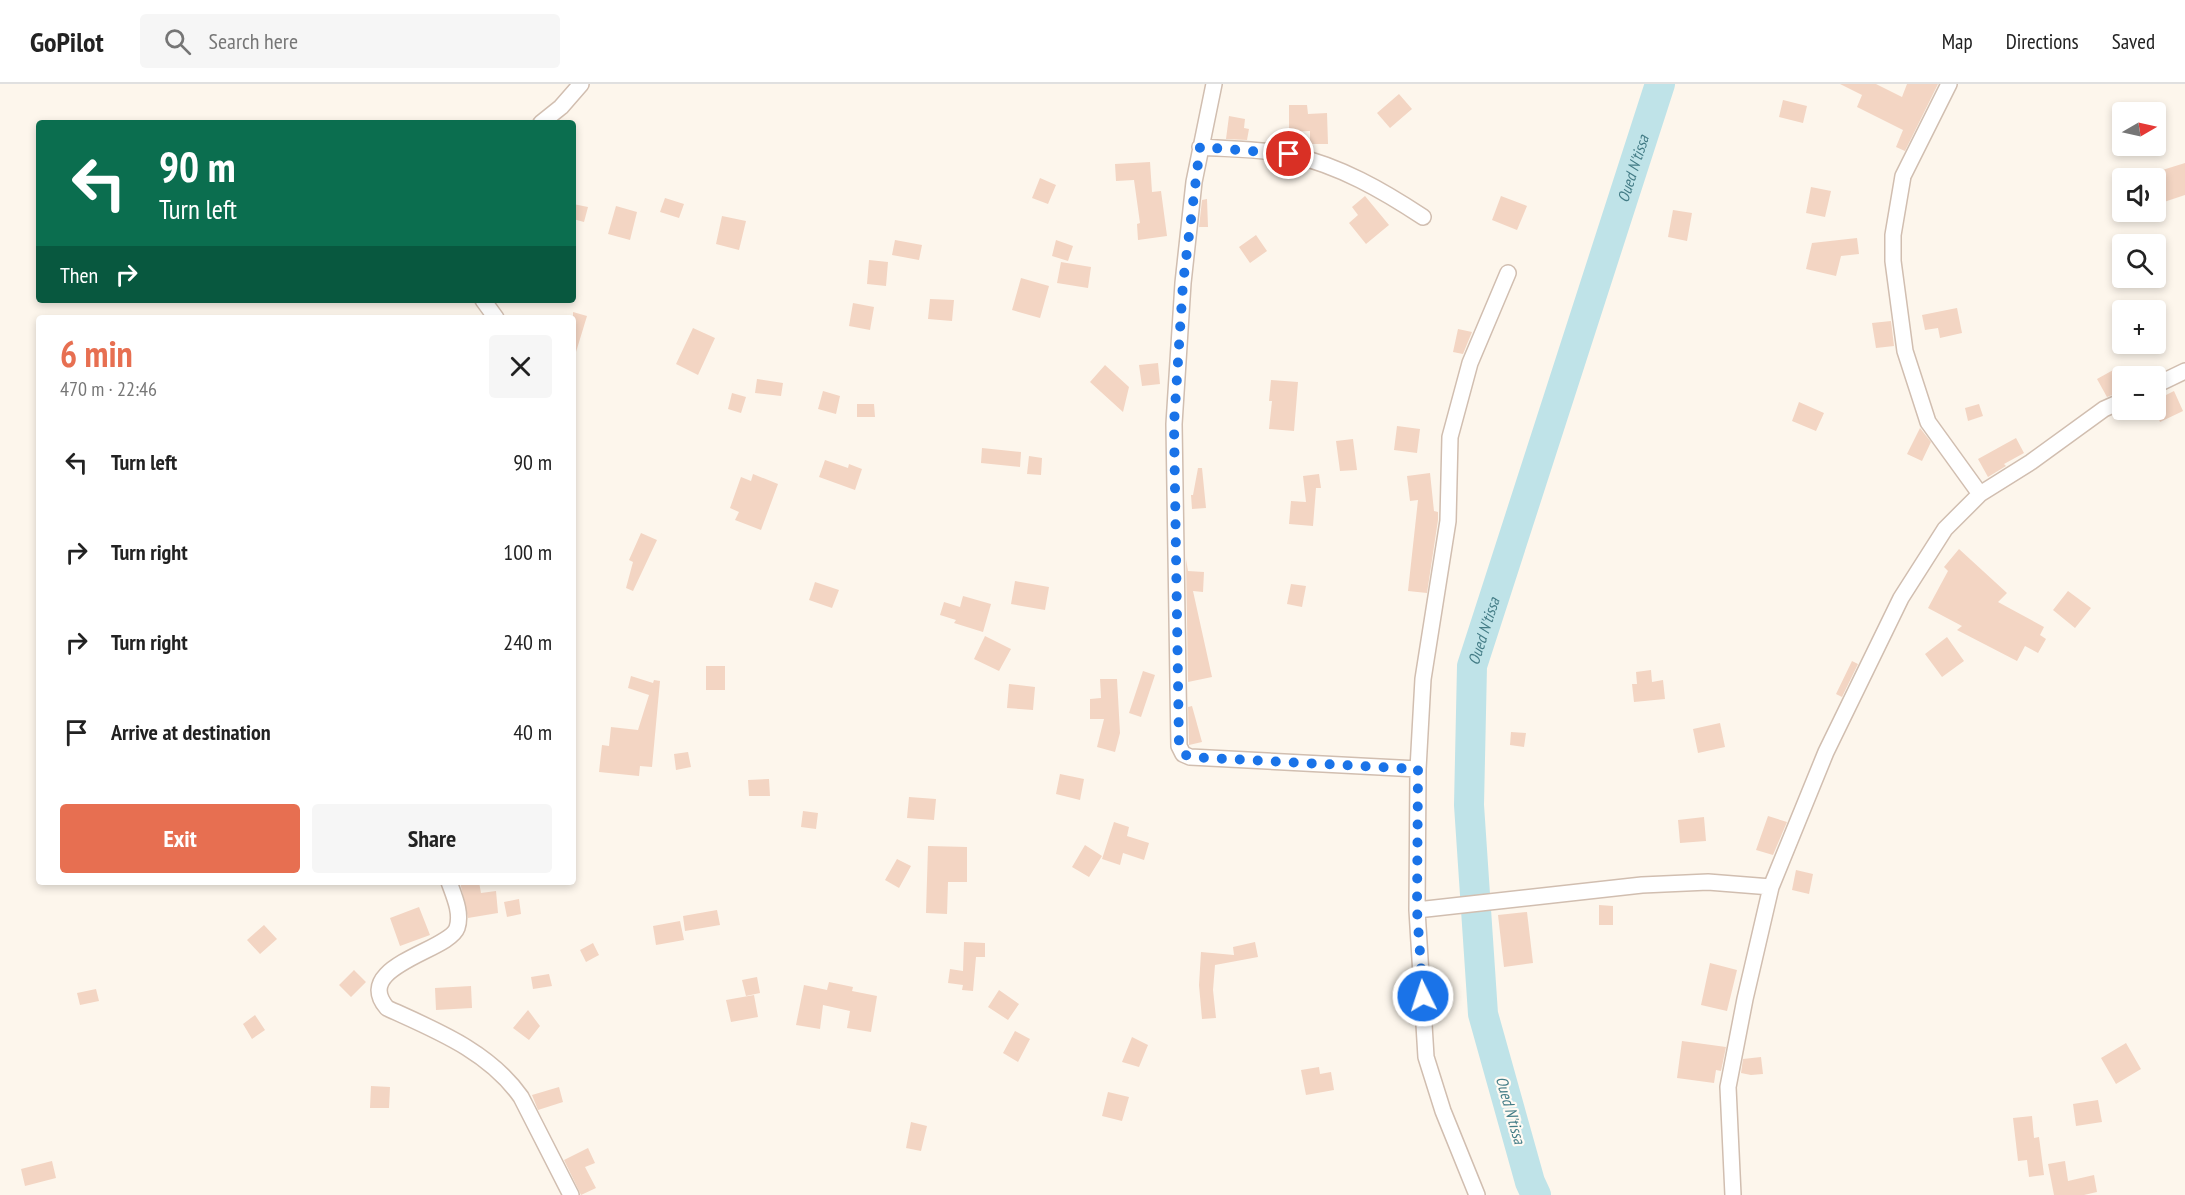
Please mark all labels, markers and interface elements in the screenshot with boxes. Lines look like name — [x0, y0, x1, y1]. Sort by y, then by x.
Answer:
search box — [140, 14, 560, 68]
text: GoPilot — [30, 23, 104, 60]
icon: search — [161, 25, 194, 58]
text: Search here — [209, 27, 298, 55]
text: Map — [1942, 28, 1973, 55]
text: Directions — [2006, 28, 2079, 55]
text: Saved — [2112, 28, 2155, 55]
north arrow — [2112, 102, 2166, 156]
map controls — [2112, 102, 2166, 420]
pin — [1263, 128, 1314, 179]
water label: Oued N'tissa — [1613, 131, 1653, 205]
icon: arrive — [1272, 137, 1305, 170]
text: 90 m — [159, 139, 236, 194]
icon: left — [60, 144, 138, 222]
button: sound — [2112, 168, 2166, 222]
text: Turn left — [159, 192, 237, 226]
button: search — [2112, 234, 2166, 288]
icon: right — [110, 258, 143, 291]
text: Then — [60, 261, 98, 289]
button: + — [2112, 300, 2166, 354]
text: 6 min — [60, 330, 133, 377]
button: close — [489, 335, 552, 398]
button: − — [2112, 366, 2166, 420]
text: 470 m · 22:46 — [60, 376, 157, 402]
icon: left — [60, 446, 93, 479]
text: Turn left — [111, 448, 177, 476]
text: 90 m — [513, 448, 552, 476]
icon: right — [60, 536, 93, 569]
text: Turn right — [111, 538, 188, 566]
text: 100 m — [503, 538, 552, 566]
water label: Oued N'tissa — [1463, 593, 1504, 667]
icon: right — [60, 626, 93, 659]
text: Turn right — [111, 628, 188, 656]
text: 240 m — [503, 628, 552, 656]
icon: arrive — [60, 716, 93, 749]
text: Arrive at destination — [111, 718, 271, 746]
text: 40 m — [513, 718, 552, 746]
button: Exit — [60, 804, 300, 873]
button: Share — [312, 804, 552, 873]
position arrow — [1391, 964, 1455, 1028]
water label: Oued N'tissa — [1492, 1074, 1531, 1148]

